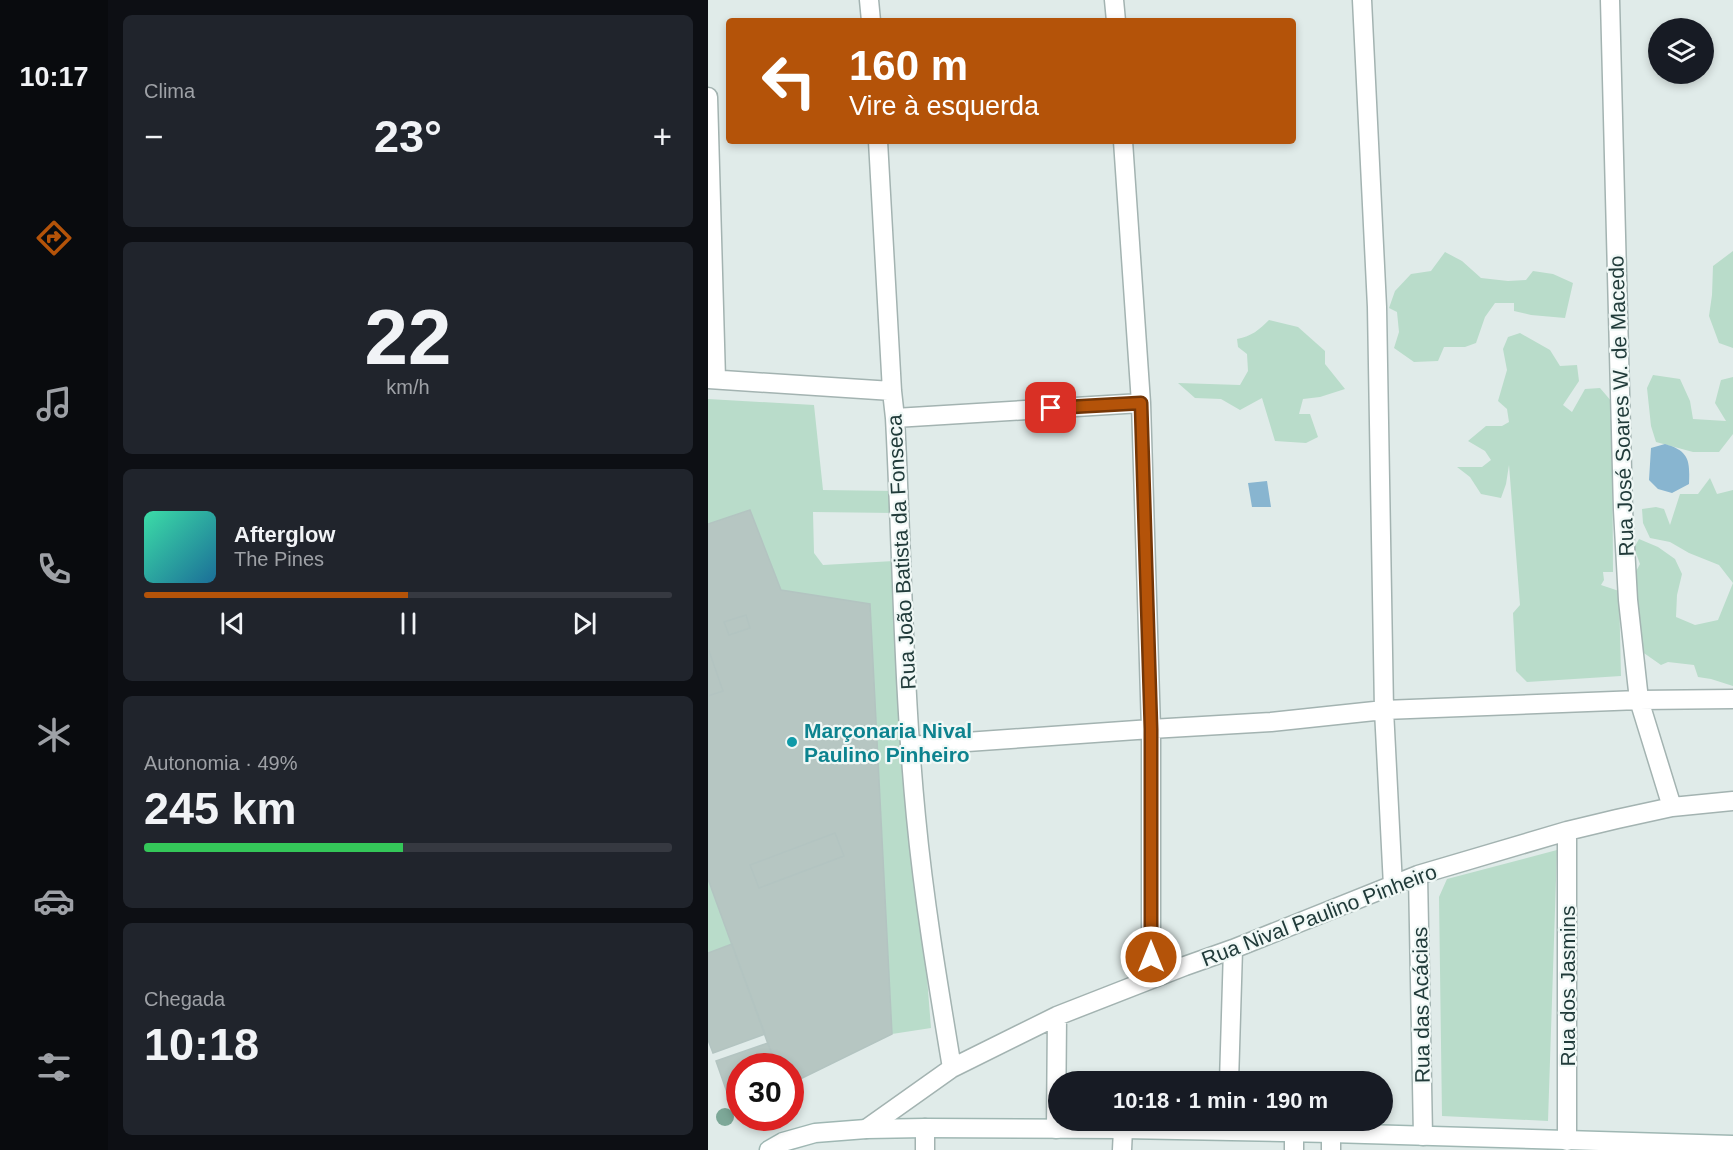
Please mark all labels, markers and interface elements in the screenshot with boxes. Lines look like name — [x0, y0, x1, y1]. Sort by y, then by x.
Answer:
map controls — [1648, 18, 1714, 84]
button: layers — [1648, 18, 1714, 84]
icon: left — [750, 42, 828, 120]
text: 160 m — [849, 42, 968, 89]
text: 10:17 — [19, 62, 89, 92]
text: Clima — [144, 80, 195, 102]
text: Vire à esquerda — [849, 91, 1039, 121]
text: 23° — [374, 111, 442, 162]
text: − — [144, 118, 163, 155]
text: + — [653, 118, 672, 155]
icon: directions — [33, 217, 75, 259]
street label: Rua José Soares W. de Macedo — [1604, 255, 1638, 557]
text: 22 — [365, 293, 451, 381]
text: km/h — [386, 376, 430, 398]
pin — [1025, 382, 1076, 433]
icon: music — [33, 383, 75, 425]
icon: arrive — [1034, 391, 1067, 424]
street label: Rua João Batista da Fonseca — [882, 414, 920, 690]
text: Afterglow — [234, 522, 335, 547]
icon: phone — [33, 548, 75, 590]
text: The Pines — [234, 548, 324, 570]
icon: previous — [216, 607, 249, 640]
icon: pause — [392, 607, 425, 640]
icon: next — [568, 607, 601, 640]
icon: climate — [33, 714, 75, 756]
place label: Marçonaria Nival Paulino Pinheiro — [804, 719, 972, 766]
marker: Marçonaria Nival Paulino Pinheiro — [785, 735, 799, 749]
text: Autonomia · 49% — [144, 752, 297, 774]
text: 245 km — [144, 783, 297, 834]
street label: Rua Nival Paulino Pinheiro — [1198, 860, 1440, 970]
icon: car — [33, 880, 75, 922]
street label: Rua dos Jasmins — [1556, 905, 1579, 1067]
position arrow — [1119, 925, 1183, 989]
street label: Rua das Acácias — [1408, 927, 1434, 1083]
text: Chegada — [144, 988, 225, 1010]
text: 10:18 — [144, 1019, 259, 1070]
icon: filters — [33, 1046, 75, 1088]
speed limit sign: 30 — [726, 1053, 804, 1131]
text: 10:18 · 1 min · 190 m — [1113, 1088, 1328, 1113]

